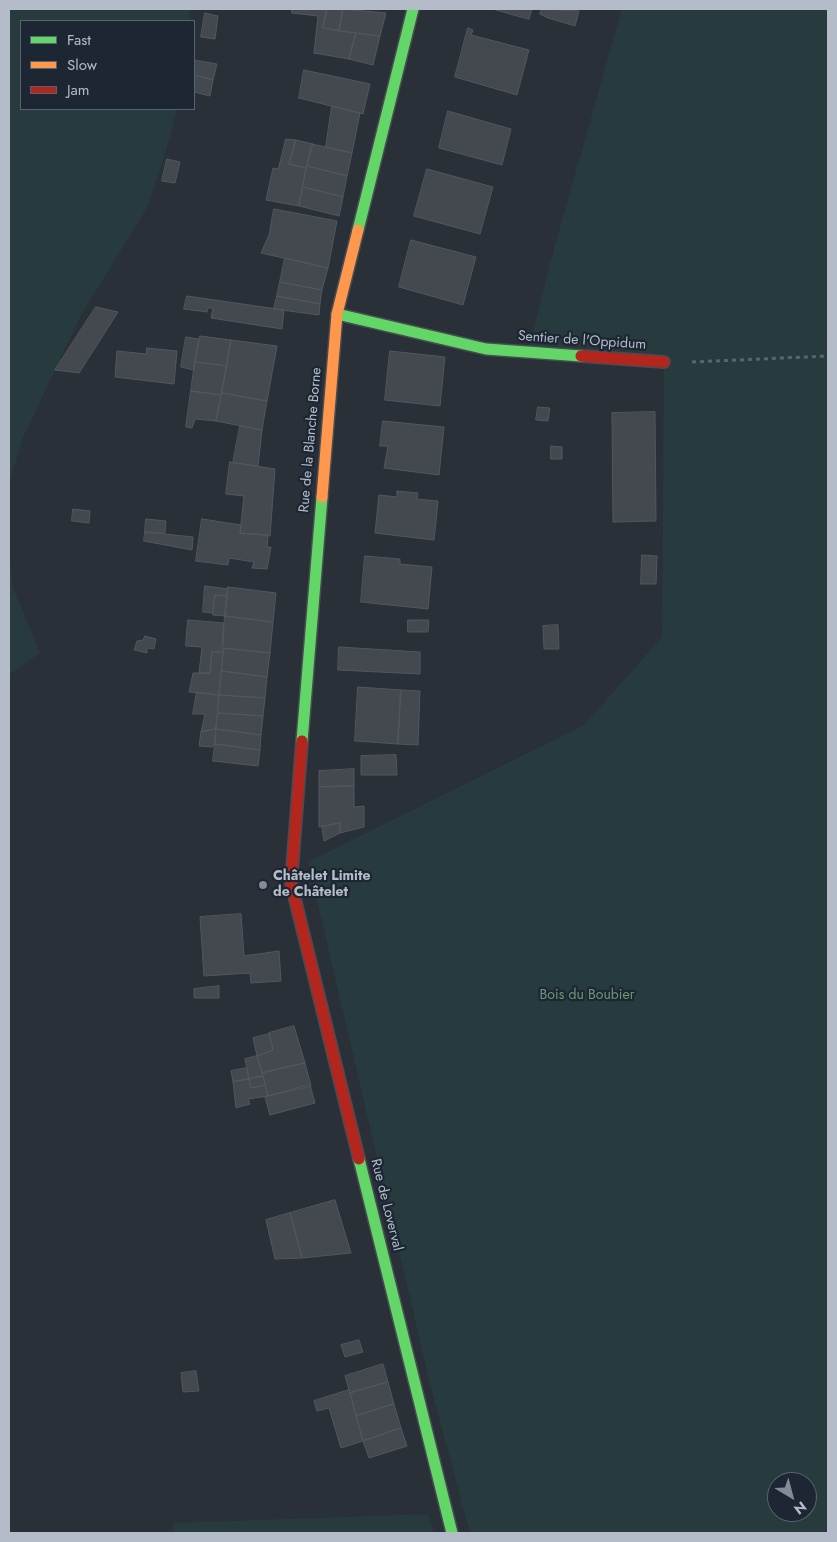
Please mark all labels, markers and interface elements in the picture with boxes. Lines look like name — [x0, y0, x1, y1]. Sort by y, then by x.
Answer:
legend — [20, 20, 195, 110]
text: Fast — [67, 29, 91, 51]
text: Slow — [67, 54, 97, 76]
text: Jam — [67, 79, 90, 101]
street label: Sentier de l'Oppidum — [517, 328, 647, 354]
street label: Rue de la Blanche Borne — [296, 367, 326, 513]
place label: Châtelet Limite de Châtelet — [273, 869, 370, 902]
marker: Châtelet Limite de Châtelet — [257, 879, 269, 891]
park label: Bois du Boubier — [540, 988, 634, 1004]
street label: Rue de Loverval — [366, 1157, 406, 1253]
north arrow — [767, 1472, 817, 1522]
text: N — [790, 1497, 811, 1520]

